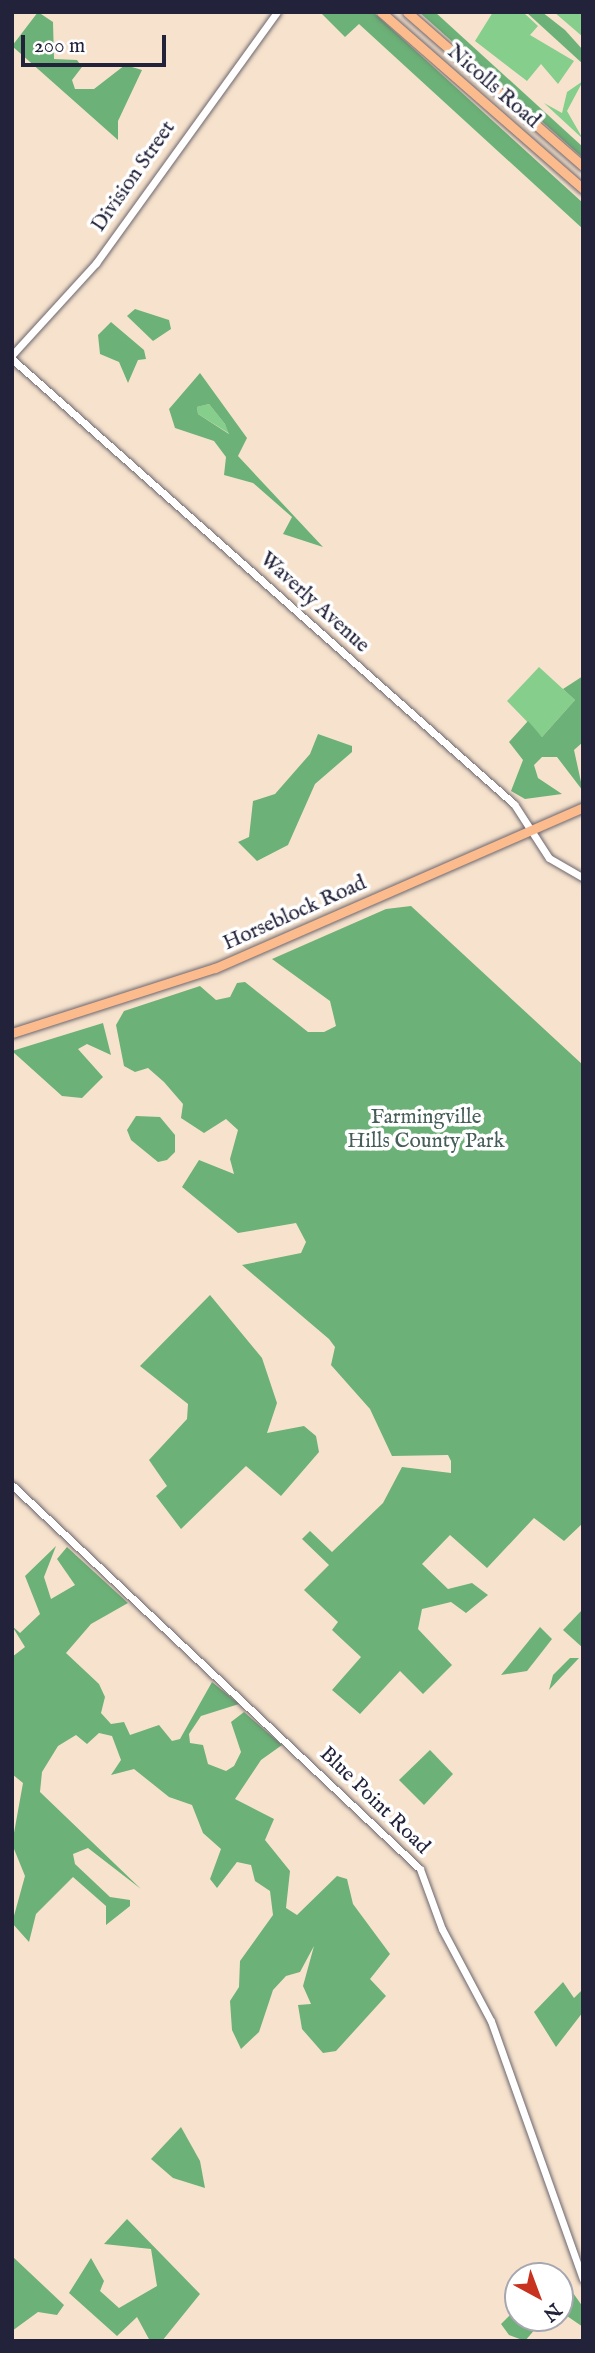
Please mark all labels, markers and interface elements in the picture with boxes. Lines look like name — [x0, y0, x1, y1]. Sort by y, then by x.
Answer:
scale bar — [24, 21, 170, 65]
text: 200 m — [34, 33, 85, 60]
street label: Nicolls Road — [441, 40, 545, 134]
street label: Division Street — [87, 117, 181, 237]
street label: Waverly Avenue — [254, 547, 374, 659]
street label: Horseblock Road — [220, 871, 370, 957]
park label: Farmingville Hills County Park — [347, 1105, 505, 1155]
street label: Blue Point Road — [314, 1742, 434, 1860]
north arrow — [504, 2262, 574, 2332]
text: N — [537, 2297, 566, 2326]

